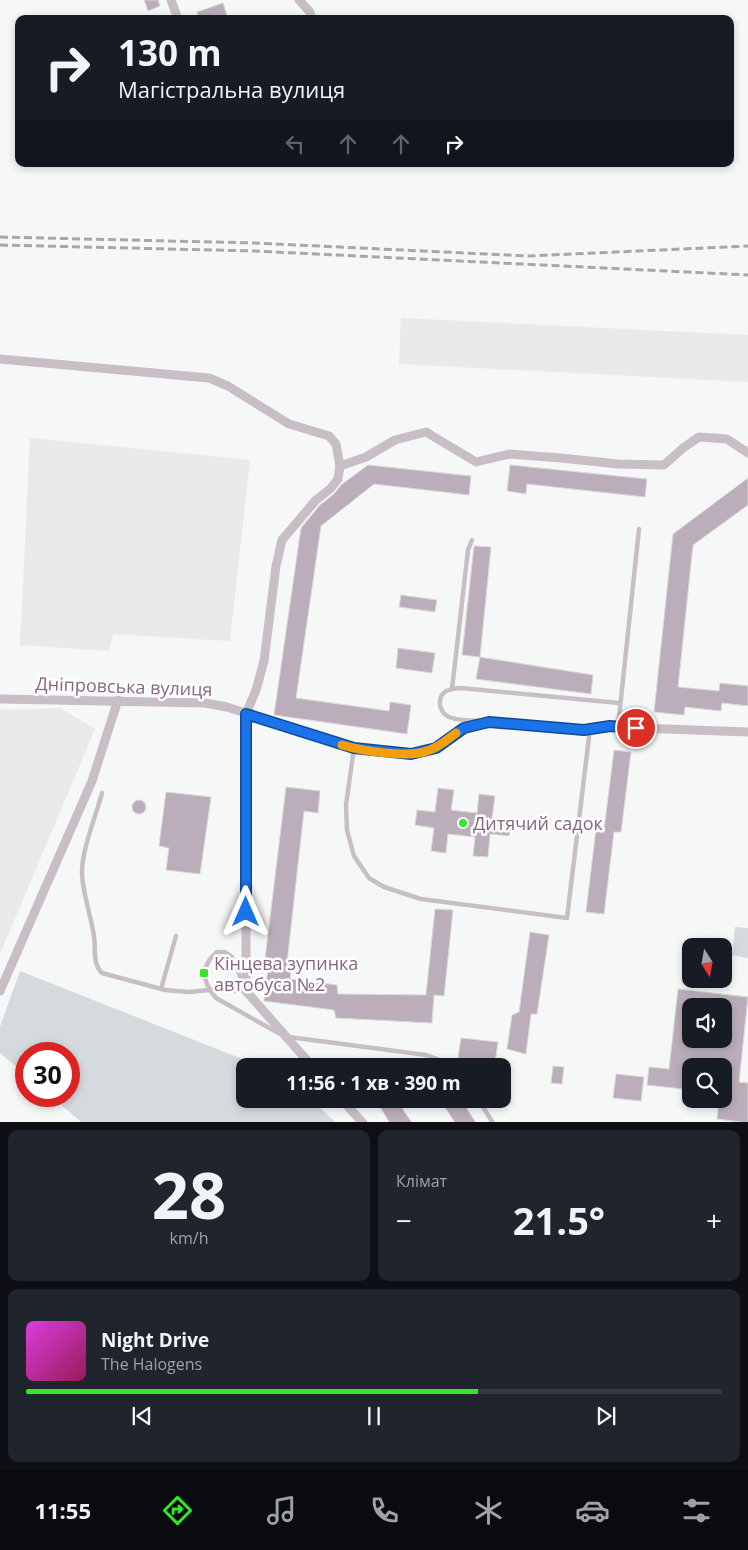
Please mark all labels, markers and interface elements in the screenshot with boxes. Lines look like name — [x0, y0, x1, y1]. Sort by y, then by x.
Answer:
text: 130 m — [118, 29, 222, 76]
icon: right — [35, 35, 100, 100]
text: Магістральна вулиця — [118, 74, 345, 104]
icon: left — [281, 130, 309, 158]
icon: ahead — [334, 130, 362, 158]
icon: ahead — [387, 130, 415, 158]
icon: right — [440, 130, 468, 158]
street label: Дніпровська вулиця — [35, 671, 213, 701]
pin — [615, 707, 657, 749]
icon: arrive — [622, 714, 650, 742]
place label: Дитячий садок — [473, 811, 603, 835]
marker: Дитячий садок — [457, 817, 469, 829]
position arrow — [219, 885, 271, 937]
north arrow — [682, 938, 732, 988]
map controls — [682, 938, 732, 1108]
place label: Кінцева зупинка автобуса №2 — [214, 951, 358, 996]
marker: Кінцева зупинка автобуса №2 — [198, 967, 210, 979]
button: sound — [682, 998, 732, 1048]
speed limit sign: 30 — [15, 1042, 80, 1107]
button: search — [682, 1058, 732, 1108]
text: 11:56 · 1 хв · 390 m — [286, 1070, 461, 1096]
text: 28 — [152, 1150, 226, 1238]
text: Клімат — [396, 1170, 447, 1192]
text: 21.5° — [513, 1194, 605, 1246]
text: − — [396, 1201, 412, 1239]
text: + — [706, 1201, 722, 1239]
text: km/h — [170, 1227, 208, 1249]
text: Night Drive — [101, 1327, 209, 1353]
text: The Halogens — [101, 1353, 202, 1375]
icon: previous — [128, 1402, 156, 1430]
icon: pause — [360, 1402, 388, 1430]
icon: next — [592, 1402, 620, 1430]
icon: directions — [160, 1493, 195, 1528]
icon: music — [264, 1493, 299, 1528]
icon: phone — [367, 1493, 402, 1528]
icon: climate — [471, 1493, 506, 1528]
icon: car — [575, 1493, 610, 1528]
icon: filters — [679, 1493, 714, 1528]
text: 11:55 — [34, 1495, 91, 1525]

